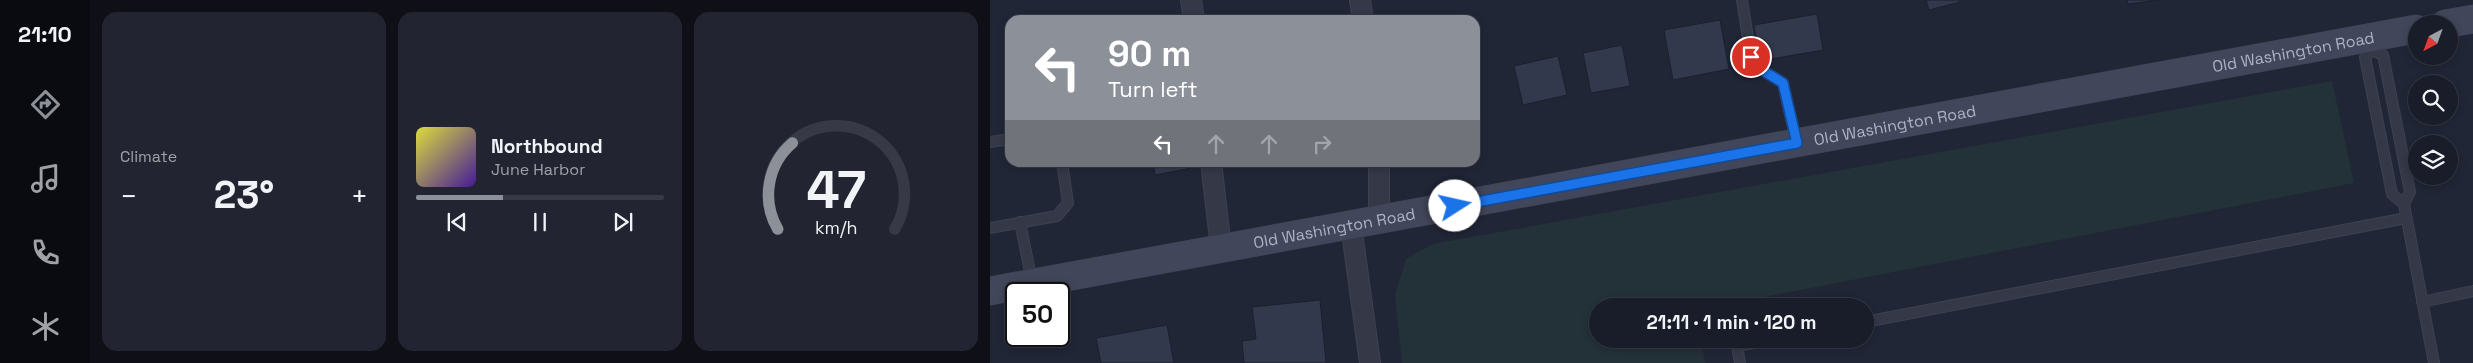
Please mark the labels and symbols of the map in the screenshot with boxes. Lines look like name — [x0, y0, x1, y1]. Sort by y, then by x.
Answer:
north arrow — [2408, 15, 2458, 65]
street label: Old Washington Road — [2210, 26, 2376, 77]
pin — [1730, 36, 1772, 78]
street label: Old Washington Road — [1812, 100, 1978, 150]
position arrow — [1428, 179, 1480, 231]
street label: Old Washington Road — [1251, 203, 1417, 253]
speed limit sign: 50 — [1005, 282, 1070, 347]

